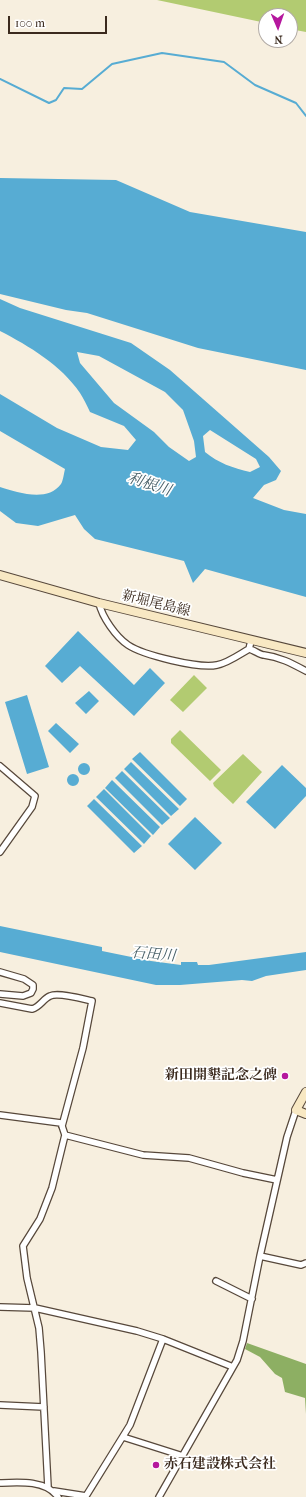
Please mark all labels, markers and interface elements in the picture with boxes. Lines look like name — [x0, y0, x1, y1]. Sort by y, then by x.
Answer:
scale bar — [10, 8, 109, 34]
north arrow — [258, 8, 298, 48]
text: 100 m — [15, 16, 45, 30]
text: N — [274, 33, 283, 46]
water label: 利根川 — [125, 469, 173, 501]
street label: 新堀尾島線 — [120, 587, 192, 621]
water label: 石田川 — [130, 944, 176, 966]
place label: 新田開墾記念之碑 — [165, 1068, 277, 1084]
marker: 新田開墾記念之碑 — [280, 1071, 290, 1081]
place label: 赤石建設株式会社 — [164, 1457, 276, 1473]
marker: 赤石建設株式会社 — [151, 1460, 161, 1470]

